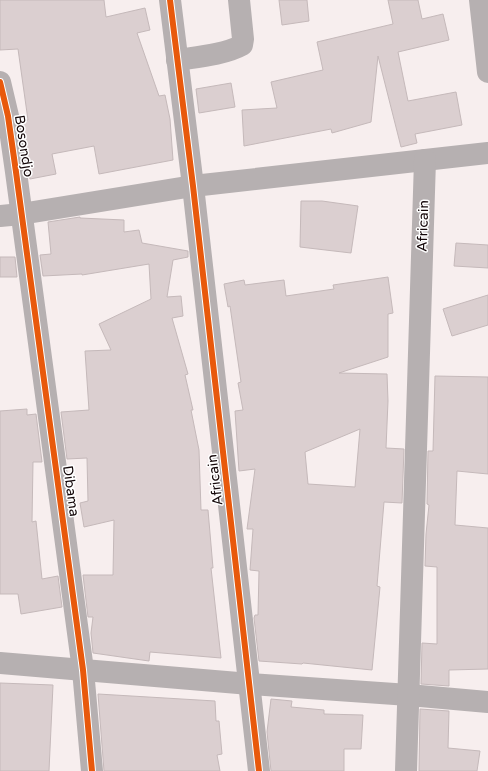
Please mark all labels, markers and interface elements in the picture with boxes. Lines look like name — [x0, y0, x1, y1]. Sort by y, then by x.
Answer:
street label: Bosondjo — [11, 114, 37, 178]
street label: Africain — [414, 200, 432, 252]
street label: Africain — [203, 453, 227, 507]
street label: Dibama — [59, 464, 83, 518]

